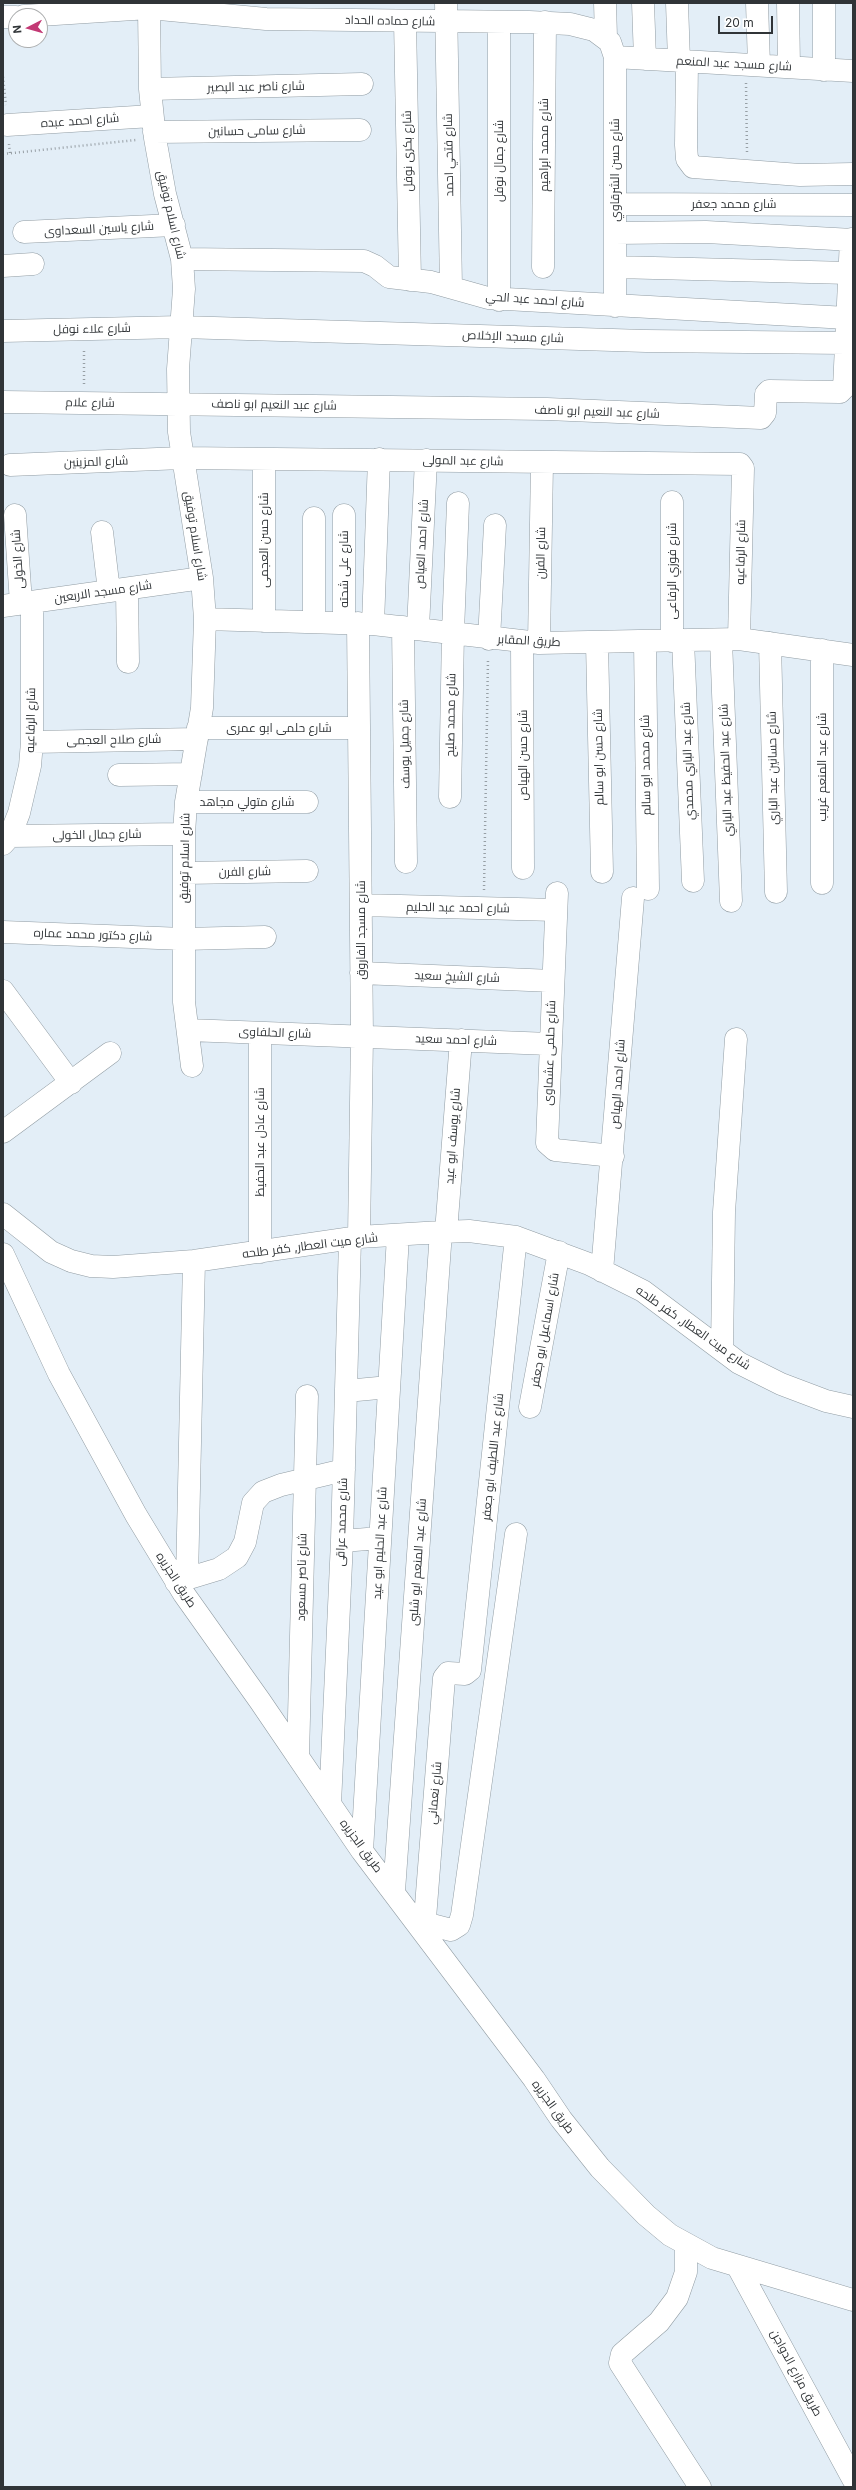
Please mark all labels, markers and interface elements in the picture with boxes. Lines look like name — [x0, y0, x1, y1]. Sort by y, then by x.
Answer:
north arrow — [8, 8, 48, 48]
scale bar — [720, 8, 775, 34]
street label: شارع حماده الحداد — [345, 13, 435, 29]
text: 20 m — [725, 15, 754, 30]
text: N — [10, 24, 24, 34]
street label: شارع مسجد عبد المنعم — [676, 54, 792, 74]
street label: شارع ناصر عبد البصير — [207, 79, 305, 95]
street label: شارع محمد ابراهيم — [537, 98, 551, 192]
street label: شارع بكرى نوفل — [400, 110, 416, 192]
street label: شارع احمد عبده — [40, 111, 120, 131]
street label: شارع فتحي احمد — [441, 113, 457, 197]
street label: شارع حسن الشرقاوي — [608, 118, 622, 222]
street label: شارع جمال نوفل — [492, 120, 506, 202]
street label: شارع سامى حسانين — [208, 123, 306, 139]
street label: شارع اسلام توفيق — [154, 169, 188, 261]
street label: شارع محمد جعفر — [691, 197, 777, 211]
street label: شارع ياسين السعداوى — [44, 219, 154, 239]
street label: شارع احمد عبد الحي — [485, 289, 585, 311]
street label: شارع علاء نوفل — [53, 321, 131, 337]
street label: شارع مسجد الإخلاص — [462, 328, 564, 346]
street label: شارع علام — [65, 395, 115, 411]
street label: شارع عبد النعيم ابو ناصف — [211, 397, 337, 413]
street label: شارع عبد النعيم ابو ناصف — [534, 403, 660, 421]
street label: شارع عبد المولى — [422, 453, 504, 469]
street label: شارع المزينين — [64, 454, 128, 470]
street label: شارع اسلام توفيق — [181, 490, 209, 582]
street label: شارع حسن العجمى — [257, 492, 271, 588]
street label: شارع احمد العياص — [412, 499, 432, 589]
street label: شارع الرفاعيه — [733, 519, 749, 585]
street label: شارع فوزي الرفاعى — [665, 523, 679, 619]
street label: شارع الفرن — [533, 527, 549, 579]
street label: شارع الخولى — [9, 529, 27, 589]
street label: شارع على شحته — [337, 530, 351, 608]
street label: شارع مسجد الاربعين — [53, 578, 153, 606]
street label: طريق المقابر — [497, 632, 561, 650]
street label: شارع محمد صليح — [443, 673, 459, 757]
street label: شارع الرفاعيه — [23, 687, 39, 753]
street label: شارع جميل يوسف — [397, 699, 413, 789]
street label: شارع عبد الباري محمدي — [679, 702, 697, 820]
street label: شارع عبد الحفيظ عبد الباري — [716, 703, 736, 837]
street label: شارع حسن ابو سالم — [591, 709, 607, 805]
street label: شارع حسن الهياص — [516, 710, 530, 800]
street label: شارع حسانين عبد الباري — [765, 711, 781, 825]
street label: شارع عبد المنعم غريب — [815, 713, 829, 821]
street label: شارع محمد ابو سالم — [638, 714, 654, 816]
street label: شارع حلمى ابو عمرى — [226, 721, 332, 735]
street label: شارع صلاح العجمى — [66, 732, 162, 748]
street label: شارع متولي مجاهد — [200, 795, 294, 809]
street label: شارع اسلام توفيق — [177, 813, 193, 903]
street label: شارع جمال الخولى — [52, 827, 142, 843]
street label: شارع الفرن — [219, 864, 271, 880]
street label: شارع مسجد الفاروق — [354, 880, 368, 980]
street label: شارع احمد عبد الحليم — [406, 900, 510, 916]
street label: شارع دكتور محمد عماره — [33, 926, 153, 944]
street label: شارع الشيخ سعيد — [414, 968, 500, 986]
street label: شارع حلمى عشماوى — [541, 1000, 559, 1106]
street label: شارع الحلفاوى — [238, 1025, 312, 1041]
street label: شارع احمد سعيد — [415, 1031, 497, 1049]
street label: شارع احمد الهياص — [608, 1039, 628, 1129]
street label: شارع عادل عبد الحفيظ — [253, 1087, 267, 1197]
street label: شارع يوسف ابو عيد — [442, 1087, 464, 1185]
street label: شارع ميت العطار, كفر طلحه — [241, 1231, 379, 1261]
street label: شارع اسماعيل ابو جعفر — [528, 1272, 562, 1388]
street label: شارع ميت العطار, كفر طلحه — [633, 1283, 753, 1373]
street label: شارع عبد اللطيف ابو جعفر — [479, 1393, 507, 1521]
street label: شارع محمد عراقى — [333, 1477, 351, 1567]
street label: شارع عبد الحليم ابو عيد — [370, 1486, 390, 1600]
street label: شارع عبد المنعم ابو شلبى — [406, 1498, 430, 1626]
street label: شارع ناصر مسعود — [294, 1533, 310, 1621]
street label: طريق الجزيره — [153, 1550, 199, 1610]
street label: شارع نعماني — [425, 1761, 445, 1825]
street label: طريق الجزيره — [337, 1816, 385, 1876]
street label: طريق الجزيره — [529, 2077, 577, 2137]
street label: طريق مزارع الدواجن — [767, 2327, 825, 2419]

